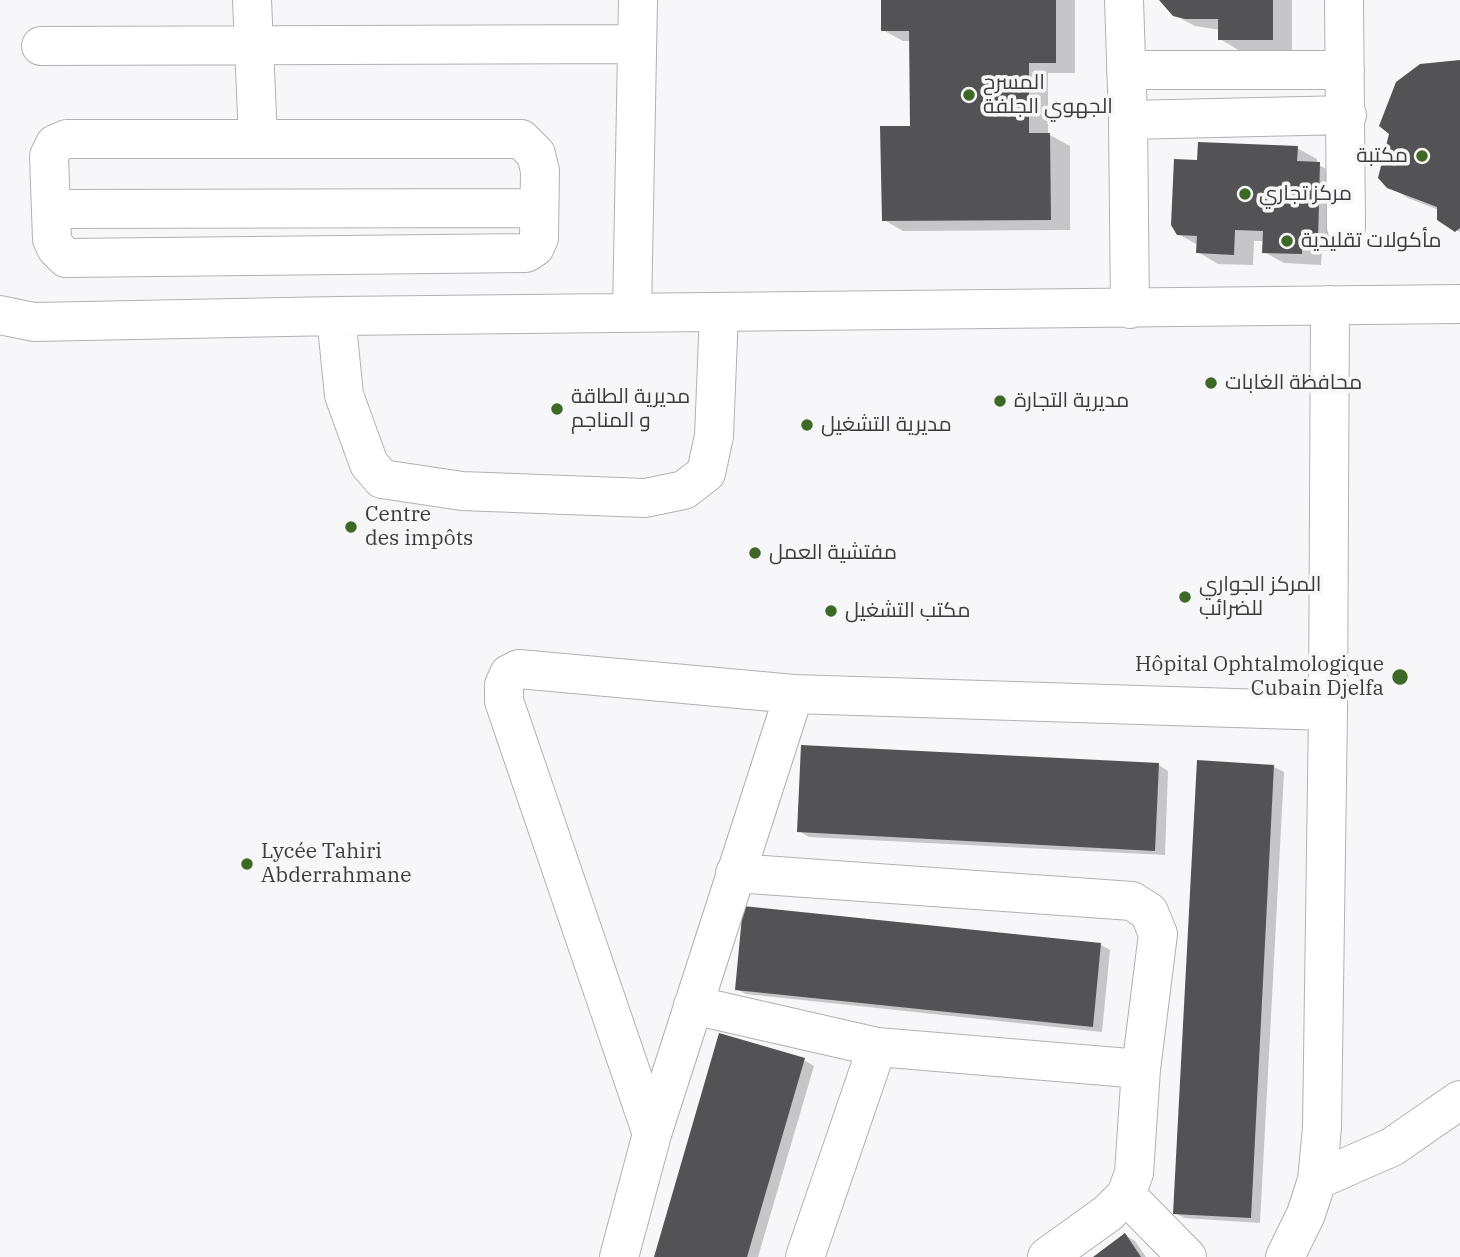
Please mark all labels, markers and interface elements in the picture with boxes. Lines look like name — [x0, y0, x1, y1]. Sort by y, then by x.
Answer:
place label: المسرح الجهوي الجلفة — [983, 70, 1113, 120]
marker: المسرح الجهوي الجلفة — [961, 87, 977, 103]
place label: مكتبة — [1356, 143, 1408, 169]
marker: مكتبة — [1414, 148, 1430, 164]
place label: مركز تجاري — [1259, 181, 1352, 207]
marker: مركز تجاري — [1237, 186, 1253, 202]
place label: مأكولات تقليدية — [1301, 228, 1442, 254]
marker: مأكولات تقليدية — [1279, 233, 1295, 249]
place label: محافظة الغابات — [1225, 370, 1362, 396]
marker: محافظة الغابات — [1203, 375, 1219, 391]
place label: مديرية الطاقة و المناجم — [571, 384, 690, 434]
place label: مديرية التجارة — [1014, 388, 1129, 414]
marker: مديرية التجارة — [992, 393, 1008, 409]
marker: مديرية الطاقة و المناجم — [549, 401, 565, 417]
place label: مديرية التشغيل — [821, 412, 952, 438]
marker: مديرية التشغيل — [799, 417, 815, 433]
place label: Centre des impôts — [365, 502, 473, 552]
marker: Centre des impôts — [343, 519, 359, 535]
place label: مفتشية العمل — [769, 540, 897, 566]
marker: مفتشية العمل — [747, 545, 763, 561]
place label: المركز الجواري للضرائب — [1199, 572, 1321, 622]
marker: المركز الجواري للضرائب — [1177, 589, 1193, 605]
place label: مكتب التشغيل — [845, 598, 970, 624]
marker: مكتب التشغيل — [823, 603, 839, 619]
place label: Hôpital Ophtalmologique Cubain Djelfa — [1135, 652, 1384, 702]
marker: Hôpital Ophtalmologique Cubain Djelfa — [1390, 667, 1410, 687]
place label: Lycée Tahiri Abderrahmane — [261, 839, 412, 889]
marker: Lycée Tahiri Abderrahmane — [239, 856, 255, 872]

